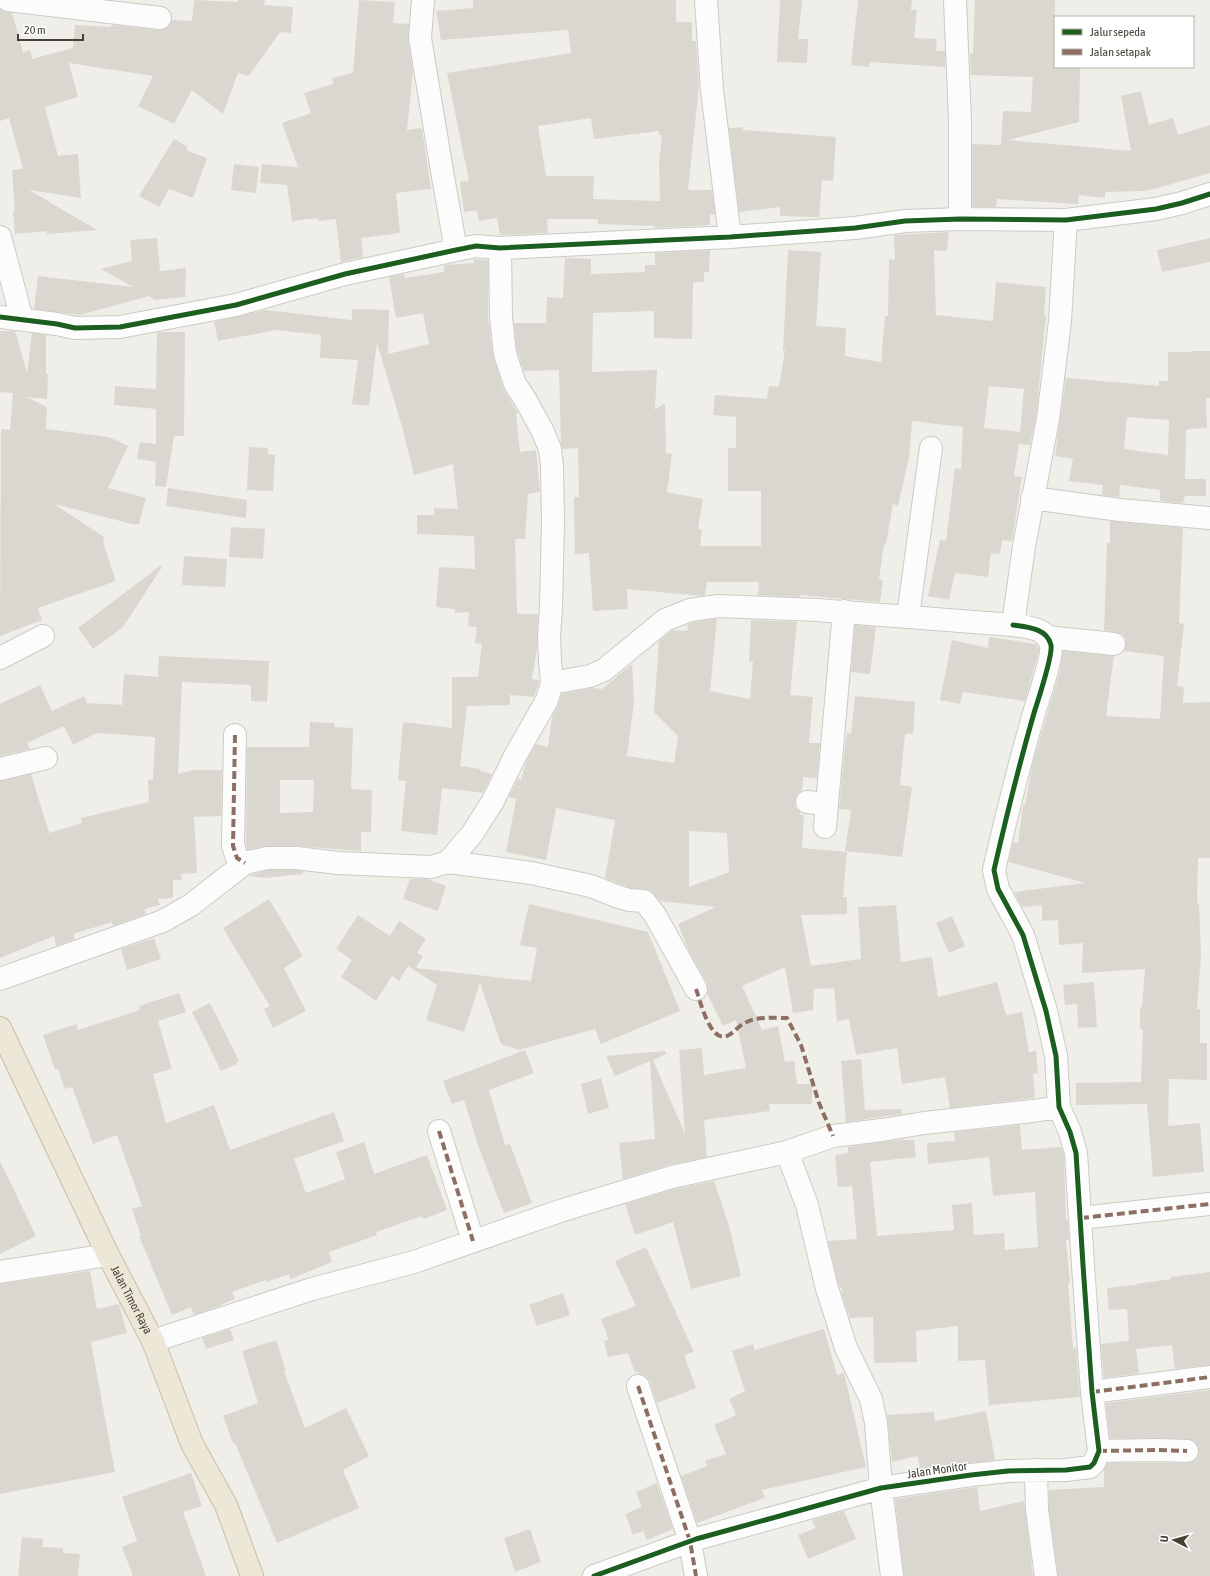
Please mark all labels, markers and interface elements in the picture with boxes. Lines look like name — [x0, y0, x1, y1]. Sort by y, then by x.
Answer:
scale bar — [18, 16, 83, 42]
legend — [1054, 16, 1194, 68]
text: 20 m — [24, 23, 46, 37]
text: Jalur sepeda — [1090, 25, 1146, 39]
text: Jalan setapak — [1090, 45, 1152, 59]
street label: Jalan Timor Raya — [108, 1263, 155, 1336]
street label: Jalan Monitor — [906, 1459, 968, 1481]
north arrow — [1154, 1520, 1194, 1560]
text: U — [1158, 1535, 1170, 1543]

